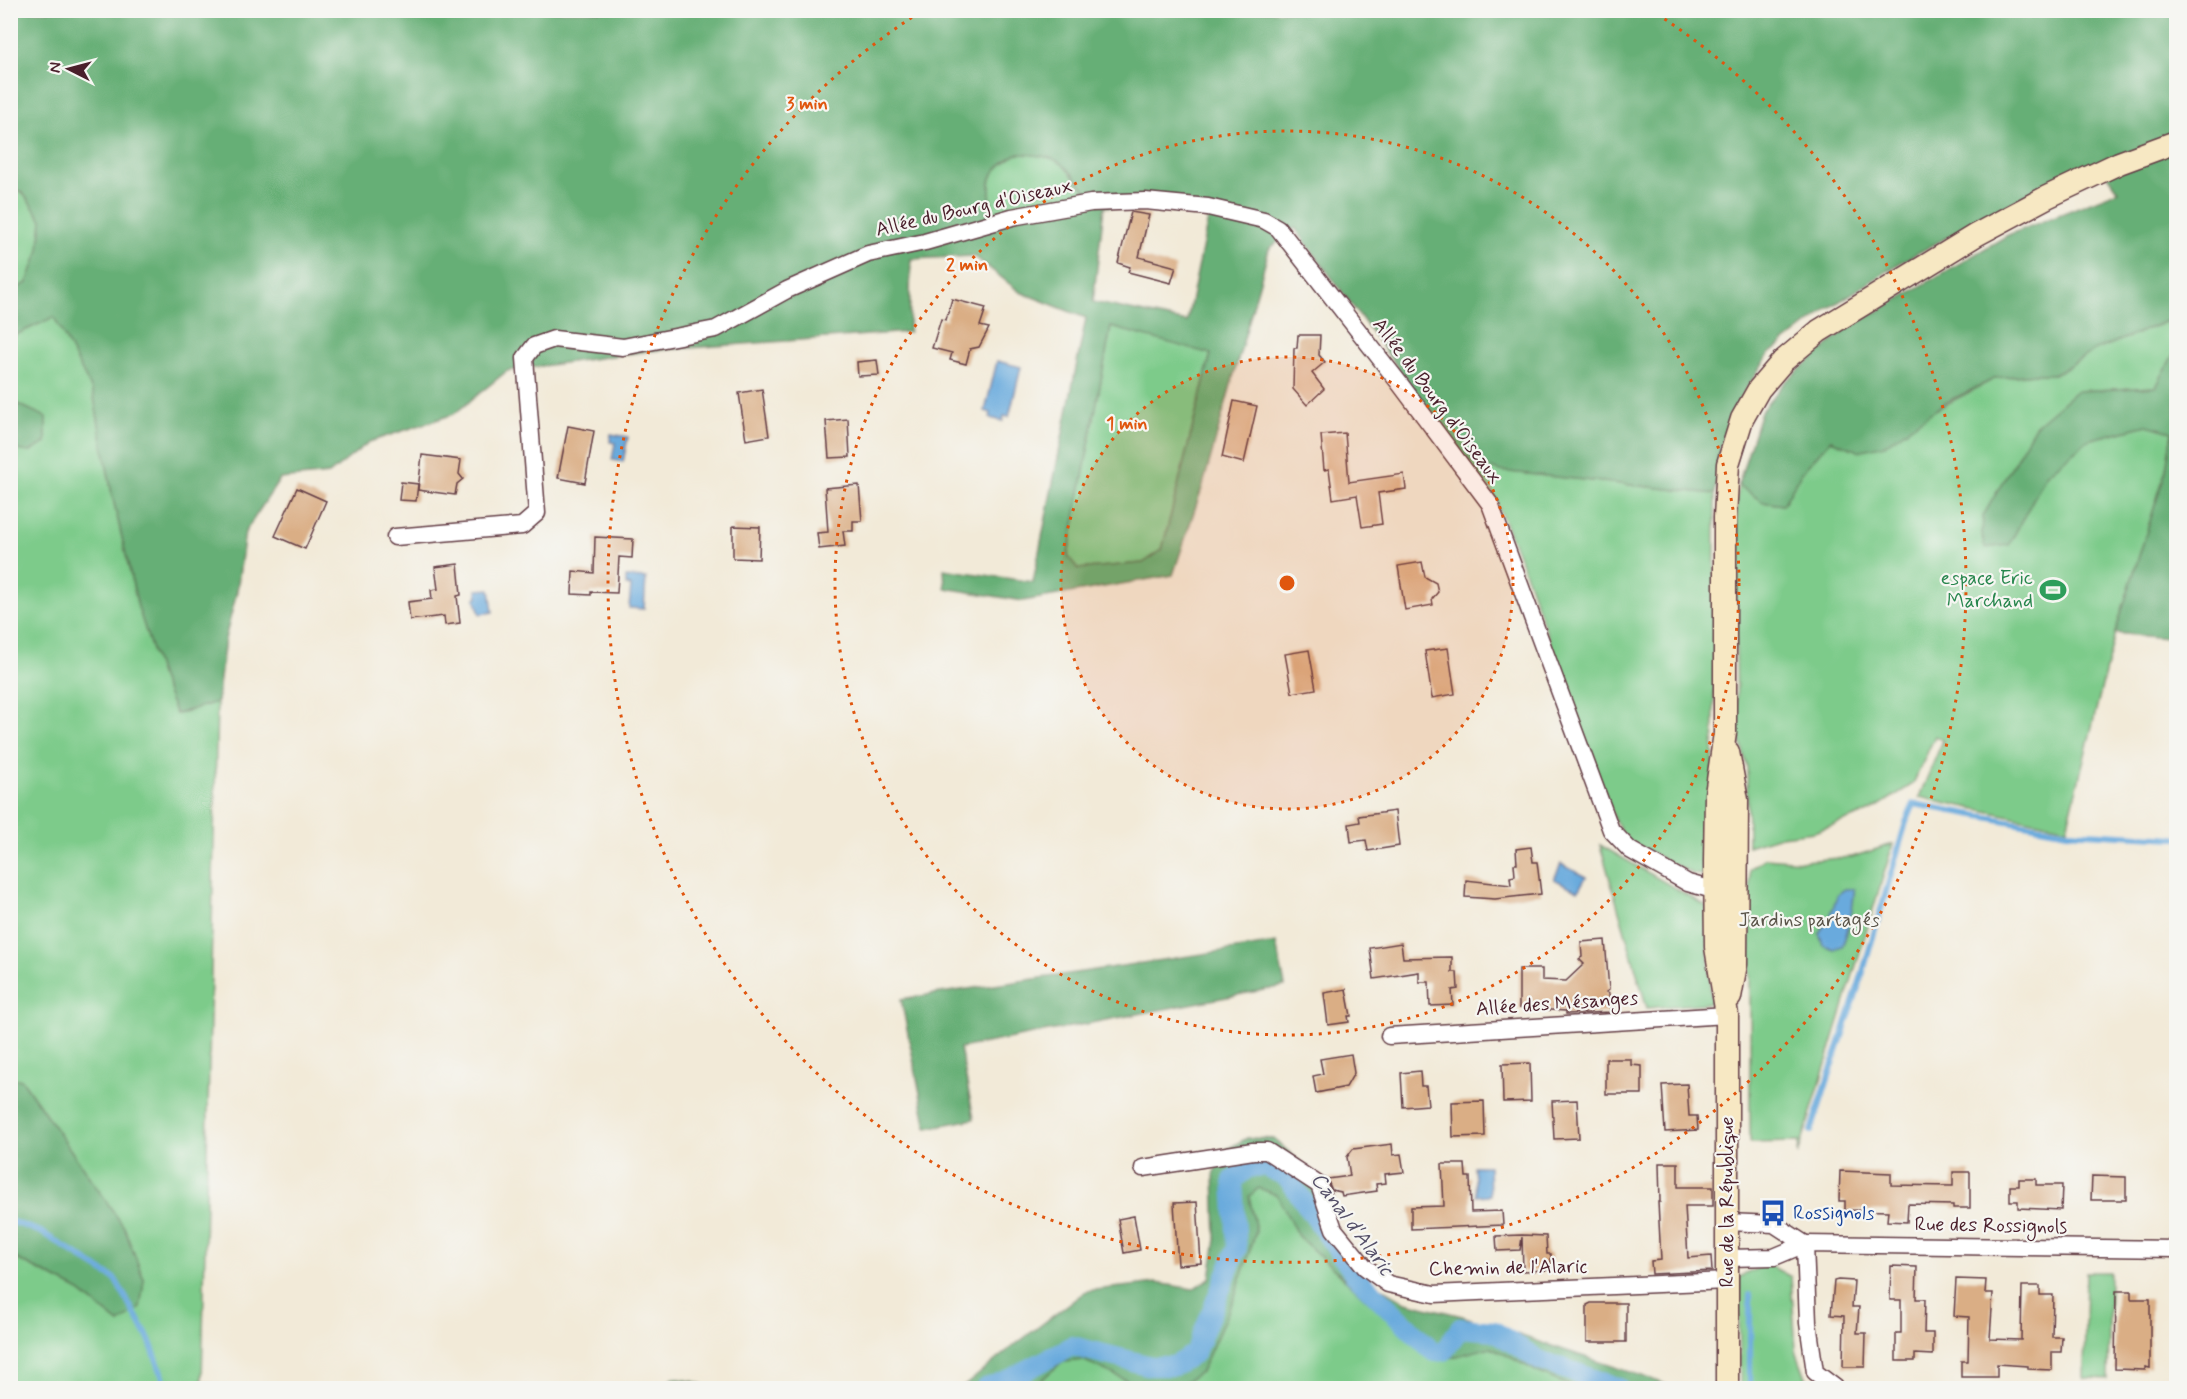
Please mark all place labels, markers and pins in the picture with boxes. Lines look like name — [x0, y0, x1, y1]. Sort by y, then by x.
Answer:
place label: espace Eric Marchand — [1941, 565, 2033, 615]
centre of rings — [1277, 573, 1297, 593]
sports icon: espace Eric Marchand — [2038, 575, 2068, 605]
bus stop icon: Rossignols — [1758, 1198, 1788, 1228]
place label: Rossignols — [1793, 1200, 1875, 1227]

